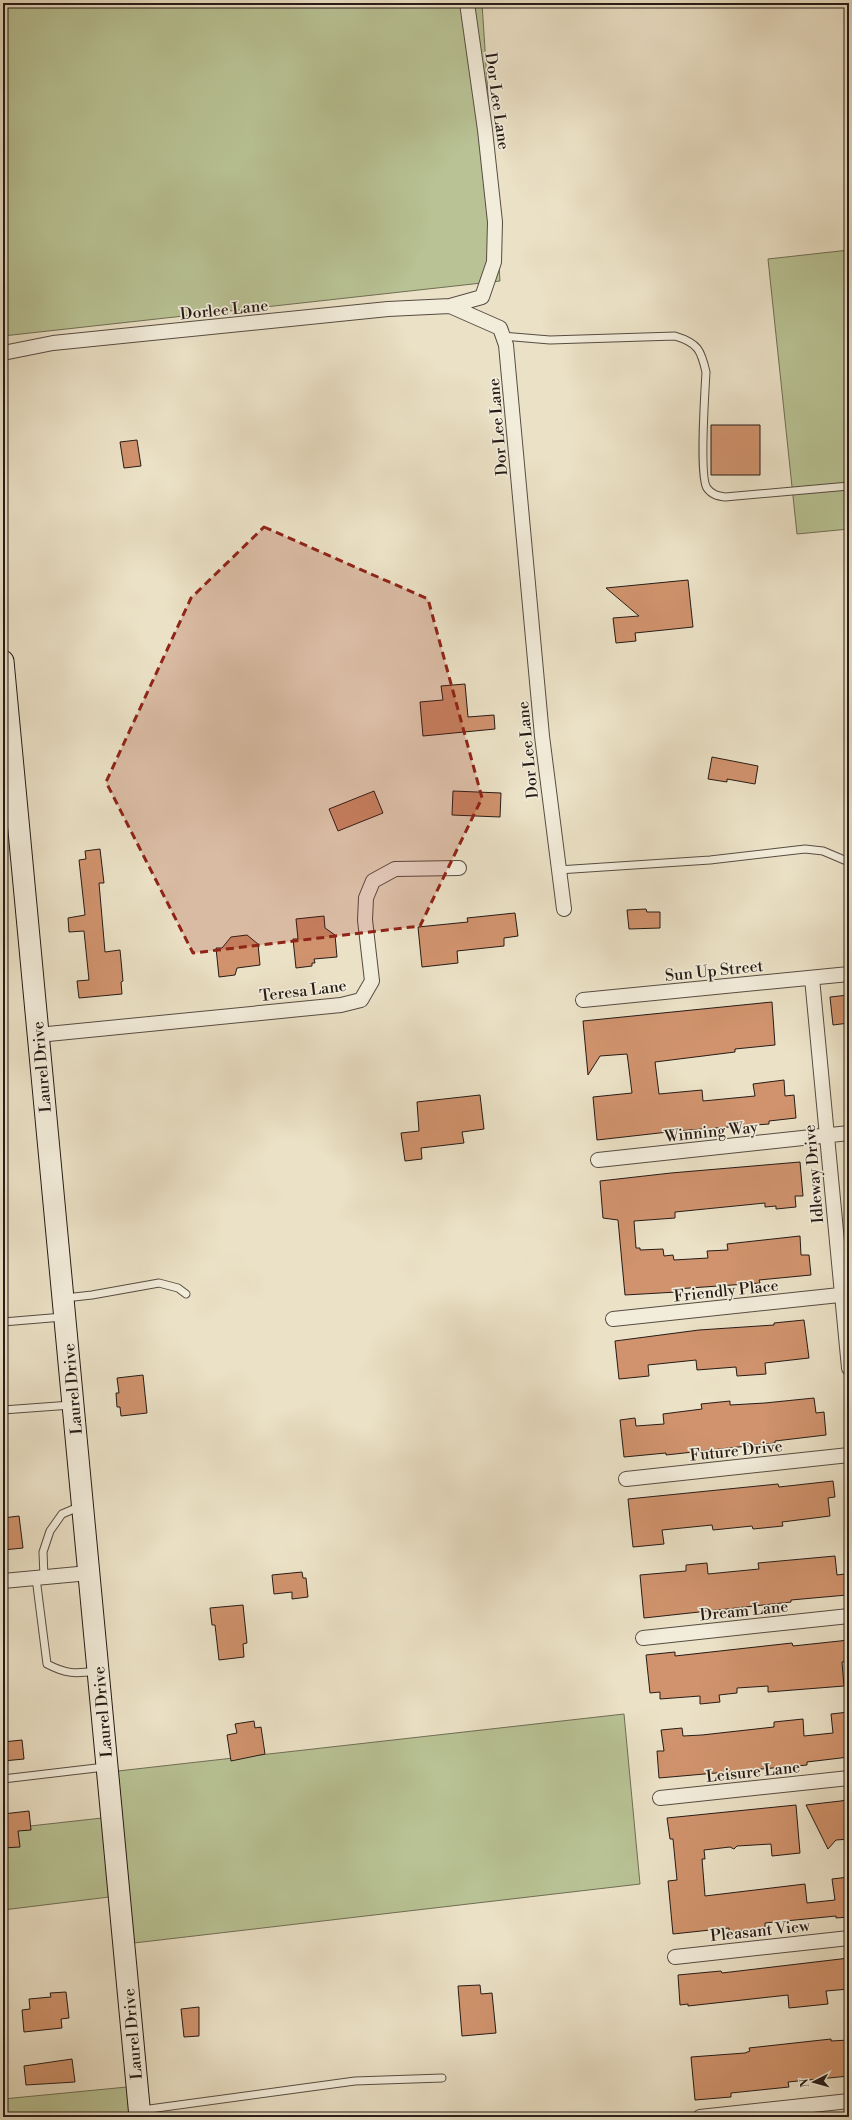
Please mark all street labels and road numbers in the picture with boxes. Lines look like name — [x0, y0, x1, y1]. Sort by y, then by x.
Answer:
street label: Dor Lee Lane — [480, 51, 514, 151]
street label: Dorlee Lane — [179, 295, 269, 325]
street label: Dor Lee Lane — [484, 377, 512, 477]
street label: Dor Lee Lane — [513, 700, 543, 800]
street label: Sun Up Street — [664, 956, 765, 986]
street label: Teresa Lane — [258, 976, 348, 1006]
street label: Laurel Drive — [28, 1020, 56, 1113]
street label: Winning Way — [662, 1117, 759, 1147]
street label: Idleway Drive — [800, 1124, 828, 1224]
street label: Friendly Place — [673, 1276, 780, 1306]
street label: Laurel Drive — [59, 1342, 87, 1435]
street label: Future Drive — [689, 1436, 783, 1466]
street label: Dream Lane — [699, 1596, 789, 1626]
street label: Laurel Drive — [89, 1665, 117, 1758]
street label: Leisure Lane — [705, 1757, 801, 1787]
street label: Pleasant View — [709, 1916, 812, 1946]
street label: Laurel Drive — [119, 1987, 147, 2080]

